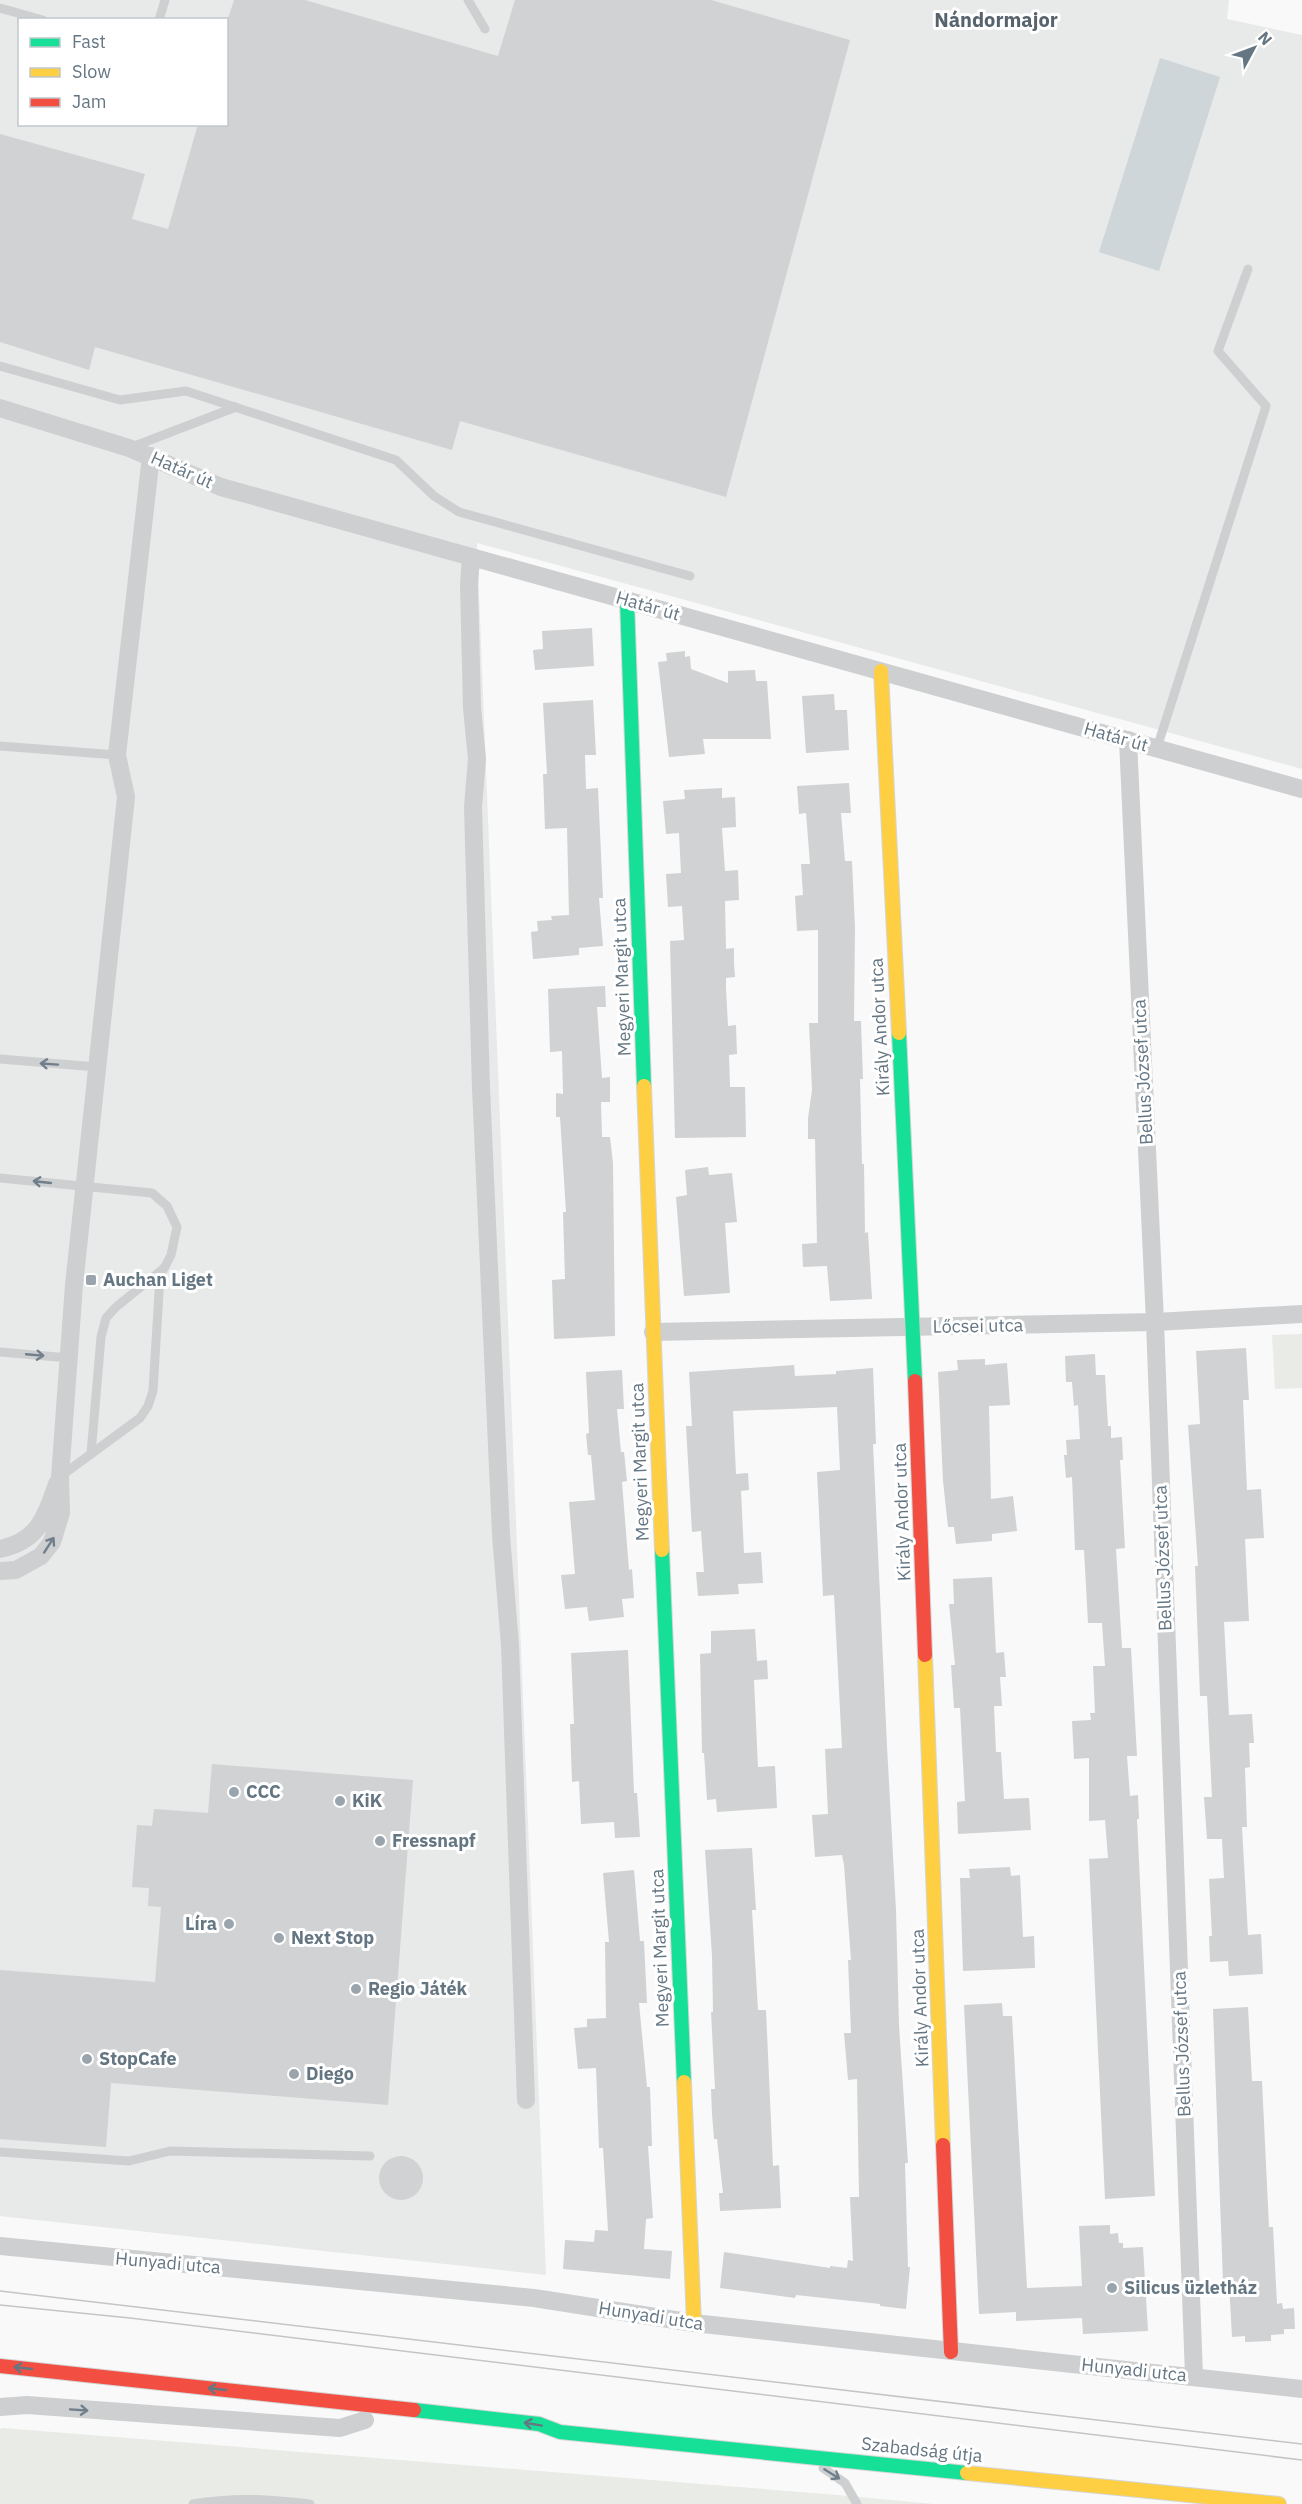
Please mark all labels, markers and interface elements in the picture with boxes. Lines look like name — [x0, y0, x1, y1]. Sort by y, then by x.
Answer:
district label: Nándormajor — [934, 6, 1058, 33]
legend — [18, 18, 228, 126]
north arrow — [1224, 18, 1284, 78]
text: N — [1254, 27, 1277, 49]
text: Fast — [72, 30, 106, 53]
text: Slow — [72, 60, 111, 83]
text: Jam — [72, 90, 107, 113]
street label: Határ út — [148, 446, 217, 493]
street label: Határ út — [613, 585, 683, 626]
street label: Határ út — [1081, 716, 1151, 757]
street label: Megyeri Margit utca — [607, 897, 636, 1057]
street label: Király Andor utca — [864, 957, 895, 1097]
street label: Bellus József utca — [1127, 998, 1158, 1146]
one-way arrow — [39, 1058, 59, 1069]
one-way arrow — [33, 1176, 53, 1187]
place label: Auchan Liget — [103, 1268, 213, 1291]
marker: Auchan Liget — [84, 1273, 98, 1287]
street label: Lőcsei utca — [933, 1313, 1024, 1338]
one-way arrow — [24, 1350, 44, 1361]
street label: Megyeri Margit utca — [625, 1382, 654, 1542]
street label: Király Andor utca — [888, 1442, 915, 1582]
street label: Bellus József utca — [1148, 1484, 1177, 1631]
one-way arrow — [43, 1537, 55, 1554]
place label: CCC — [246, 1780, 281, 1803]
marker: CCC — [227, 1785, 241, 1799]
place label: KiK — [352, 1789, 383, 1812]
marker: KiK — [333, 1794, 347, 1808]
place label: Fressnapf — [392, 1829, 476, 1852]
marker: Fressnapf — [373, 1834, 387, 1848]
street label: Megyeri Margit utca — [645, 1868, 674, 2028]
place label: Líra — [185, 1912, 217, 1935]
marker: Líra — [222, 1917, 236, 1931]
place label: Next Stop — [291, 1926, 374, 1949]
street label: Király Andor utca — [906, 1928, 933, 2068]
marker: Next Stop — [272, 1931, 286, 1945]
street label: Bellus József utca — [1167, 1970, 1196, 2117]
place label: Regio Játék — [368, 1977, 468, 2000]
marker: Regio Játék — [349, 1982, 363, 1996]
place label: StopCafe — [99, 2047, 177, 2070]
marker: StopCafe — [80, 2052, 94, 2066]
place label: Diego — [306, 2062, 354, 2085]
marker: Diego — [287, 2067, 301, 2081]
street label: Hunyadi utca — [114, 2246, 222, 2279]
place label: Silicus üzletház — [1124, 2276, 1257, 2299]
marker: Silicus üzletház — [1105, 2281, 1119, 2295]
street label: Hunyadi utca — [597, 2296, 705, 2335]
street label: Hunyadi utca — [1080, 2353, 1188, 2387]
one-way arrow — [14, 2362, 34, 2373]
one-way arrow — [208, 2383, 228, 2394]
one-way arrow — [69, 2405, 89, 2416]
one-way arrow — [524, 2418, 544, 2429]
street label: Szabadság útja — [860, 2432, 984, 2467]
one-way arrow — [823, 2469, 840, 2481]

